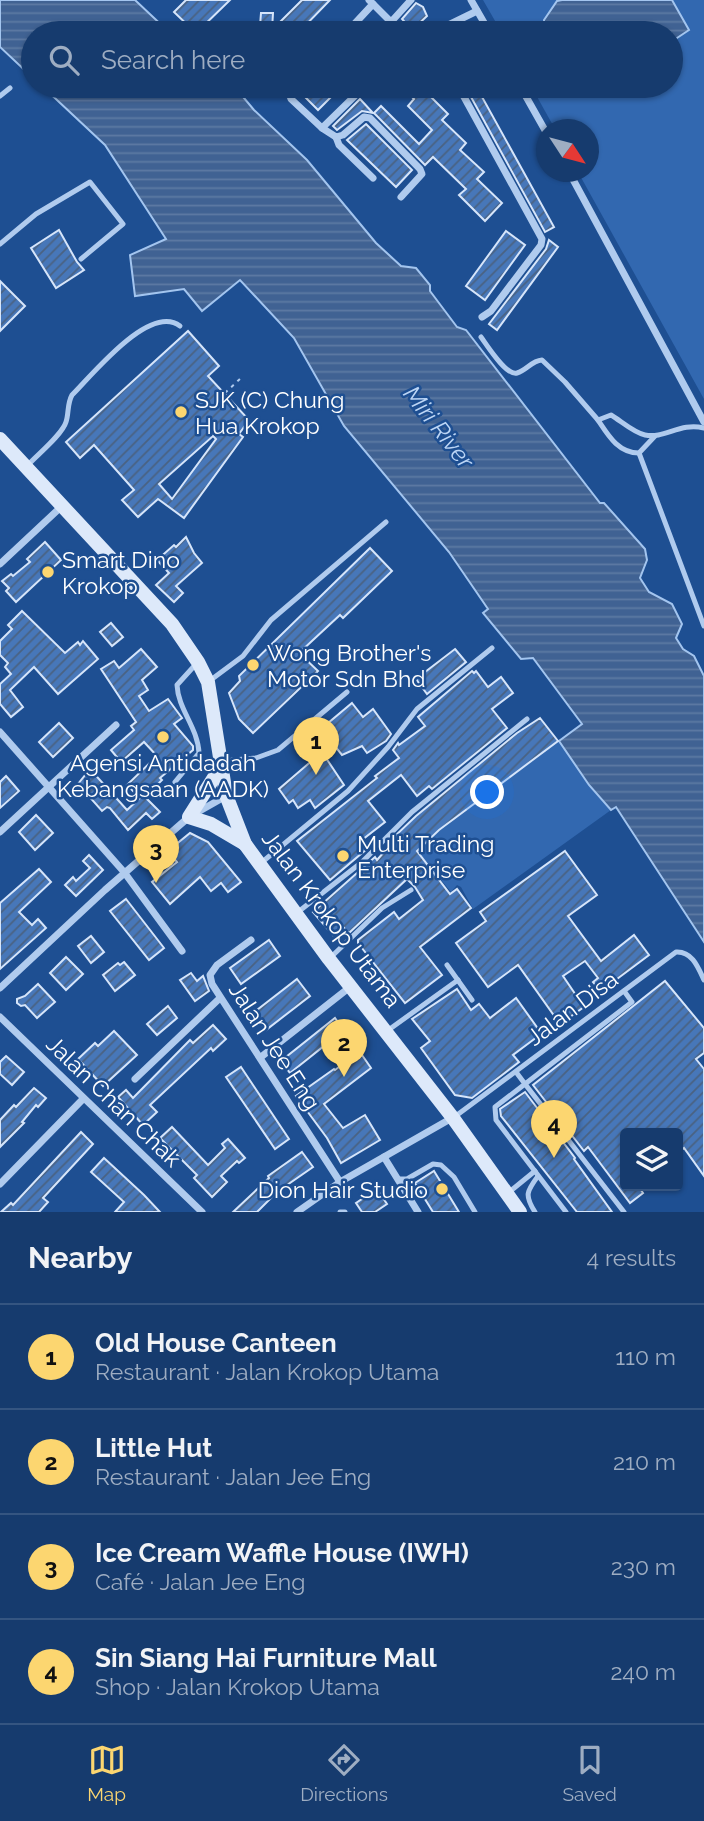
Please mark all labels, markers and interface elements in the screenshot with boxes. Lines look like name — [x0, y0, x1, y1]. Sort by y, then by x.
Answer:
search box — [21, 21, 683, 98]
icon: search — [45, 41, 83, 79]
text: Search here — [101, 45, 245, 75]
north arrow — [536, 119, 599, 182]
water label: Miri River — [398, 380, 481, 475]
place label: SJK (C) Chung Hua Krokop — [195, 386, 344, 439]
marker: SJK (C) Chung Hua Krokop — [173, 404, 189, 420]
place label: Smart Dino Krokop — [62, 546, 180, 599]
marker: Smart Dino Krokop — [40, 564, 56, 580]
place label: Wong Brother's Motor Sdn Bhd — [267, 639, 431, 692]
marker: Wong Brother's Motor Sdn Bhd — [245, 657, 261, 673]
pin: 1 — [293, 717, 339, 775]
marker: Agensi Antidadah Kebangsaan (AADK) — [155, 729, 171, 745]
place label: Agensi Antidadah Kebangsaan (AADK) — [57, 749, 269, 802]
your location — [470, 775, 504, 809]
pin: 3 — [133, 825, 179, 883]
street label: Jalan Krokop Utama — [257, 825, 407, 1013]
place label: Multi Trading Enterprise — [357, 830, 494, 883]
marker: Multi Trading Enterprise — [335, 848, 351, 864]
street label: Jalan Disa — [521, 965, 623, 1051]
street label: Jalan Jee Eng — [224, 977, 326, 1115]
pin: 2 — [321, 1019, 367, 1077]
street label: Jalan Chan Chak — [41, 1030, 187, 1172]
pin: 4 — [531, 1100, 577, 1158]
map controls — [620, 1128, 683, 1191]
button: layers — [620, 1128, 683, 1191]
place label: Dion Hair Studio — [258, 1176, 428, 1203]
marker: Dion Hair Studio — [434, 1181, 450, 1197]
text: Nearby — [28, 1240, 132, 1275]
text: 4 results — [587, 1244, 676, 1271]
text: Old House Canteen — [95, 1328, 337, 1358]
text: 1 — [45, 1343, 57, 1370]
text: 110 m — [615, 1343, 676, 1370]
text: Restaurant · Jalan Krokop Utama — [95, 1358, 439, 1385]
text: Little Hut — [95, 1433, 212, 1463]
text: 2 — [45, 1448, 57, 1475]
text: 210 m — [613, 1448, 676, 1475]
text: Restaurant · Jalan Jee Eng — [95, 1463, 371, 1490]
text: Ice Cream Waffle House (IWH) — [95, 1538, 469, 1568]
text: 3 — [45, 1553, 57, 1580]
text: 230 m — [611, 1553, 676, 1580]
text: Café · Jalan Jee Eng — [95, 1568, 305, 1595]
text: Sin Siang Hai Furniture Mall — [95, 1643, 437, 1673]
text: 4 — [44, 1658, 58, 1685]
text: 240 m — [610, 1658, 676, 1685]
text: Shop · Jalan Krokop Utama — [95, 1673, 380, 1700]
tab: Map — [87, 1741, 126, 1805]
tab: Directions — [300, 1741, 388, 1805]
tab: Saved — [562, 1741, 617, 1805]

